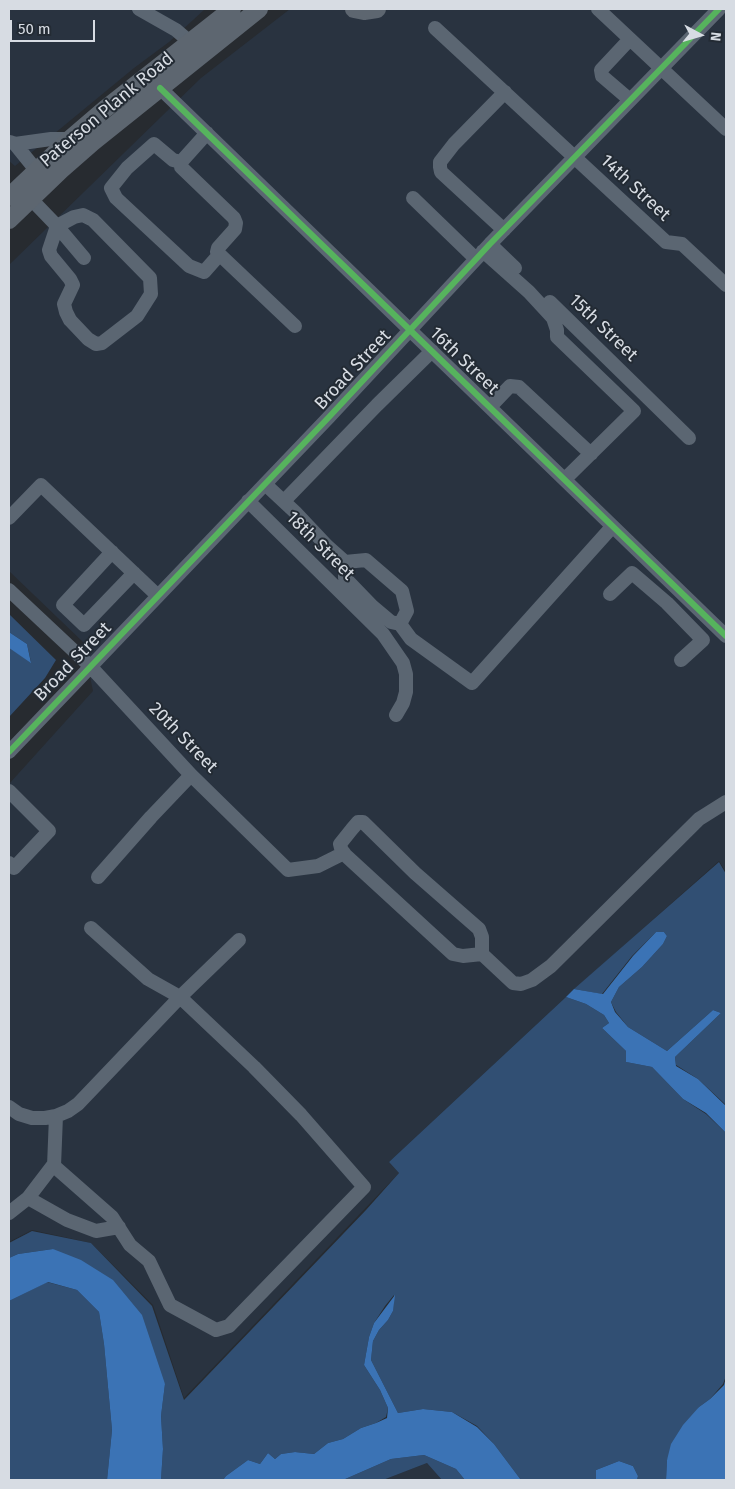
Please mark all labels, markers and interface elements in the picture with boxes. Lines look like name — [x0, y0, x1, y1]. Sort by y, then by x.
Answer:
scale bar — [12, 10, 98, 42]
north arrow — [675, 10, 725, 60]
text: 50 m — [18, 20, 51, 38]
text: N — [706, 31, 724, 42]
street label: Paterson Plank Road — [36, 48, 178, 172]
street label: 14th Street — [595, 150, 675, 226]
street label: 15th Street — [564, 290, 642, 366]
street label: 16th Street — [425, 323, 503, 399]
street label: Broad Street — [310, 325, 396, 415]
street label: 18th Street — [281, 507, 359, 585]
street label: Broad Street — [30, 618, 116, 706]
street label: 20th Street — [144, 698, 222, 778]

